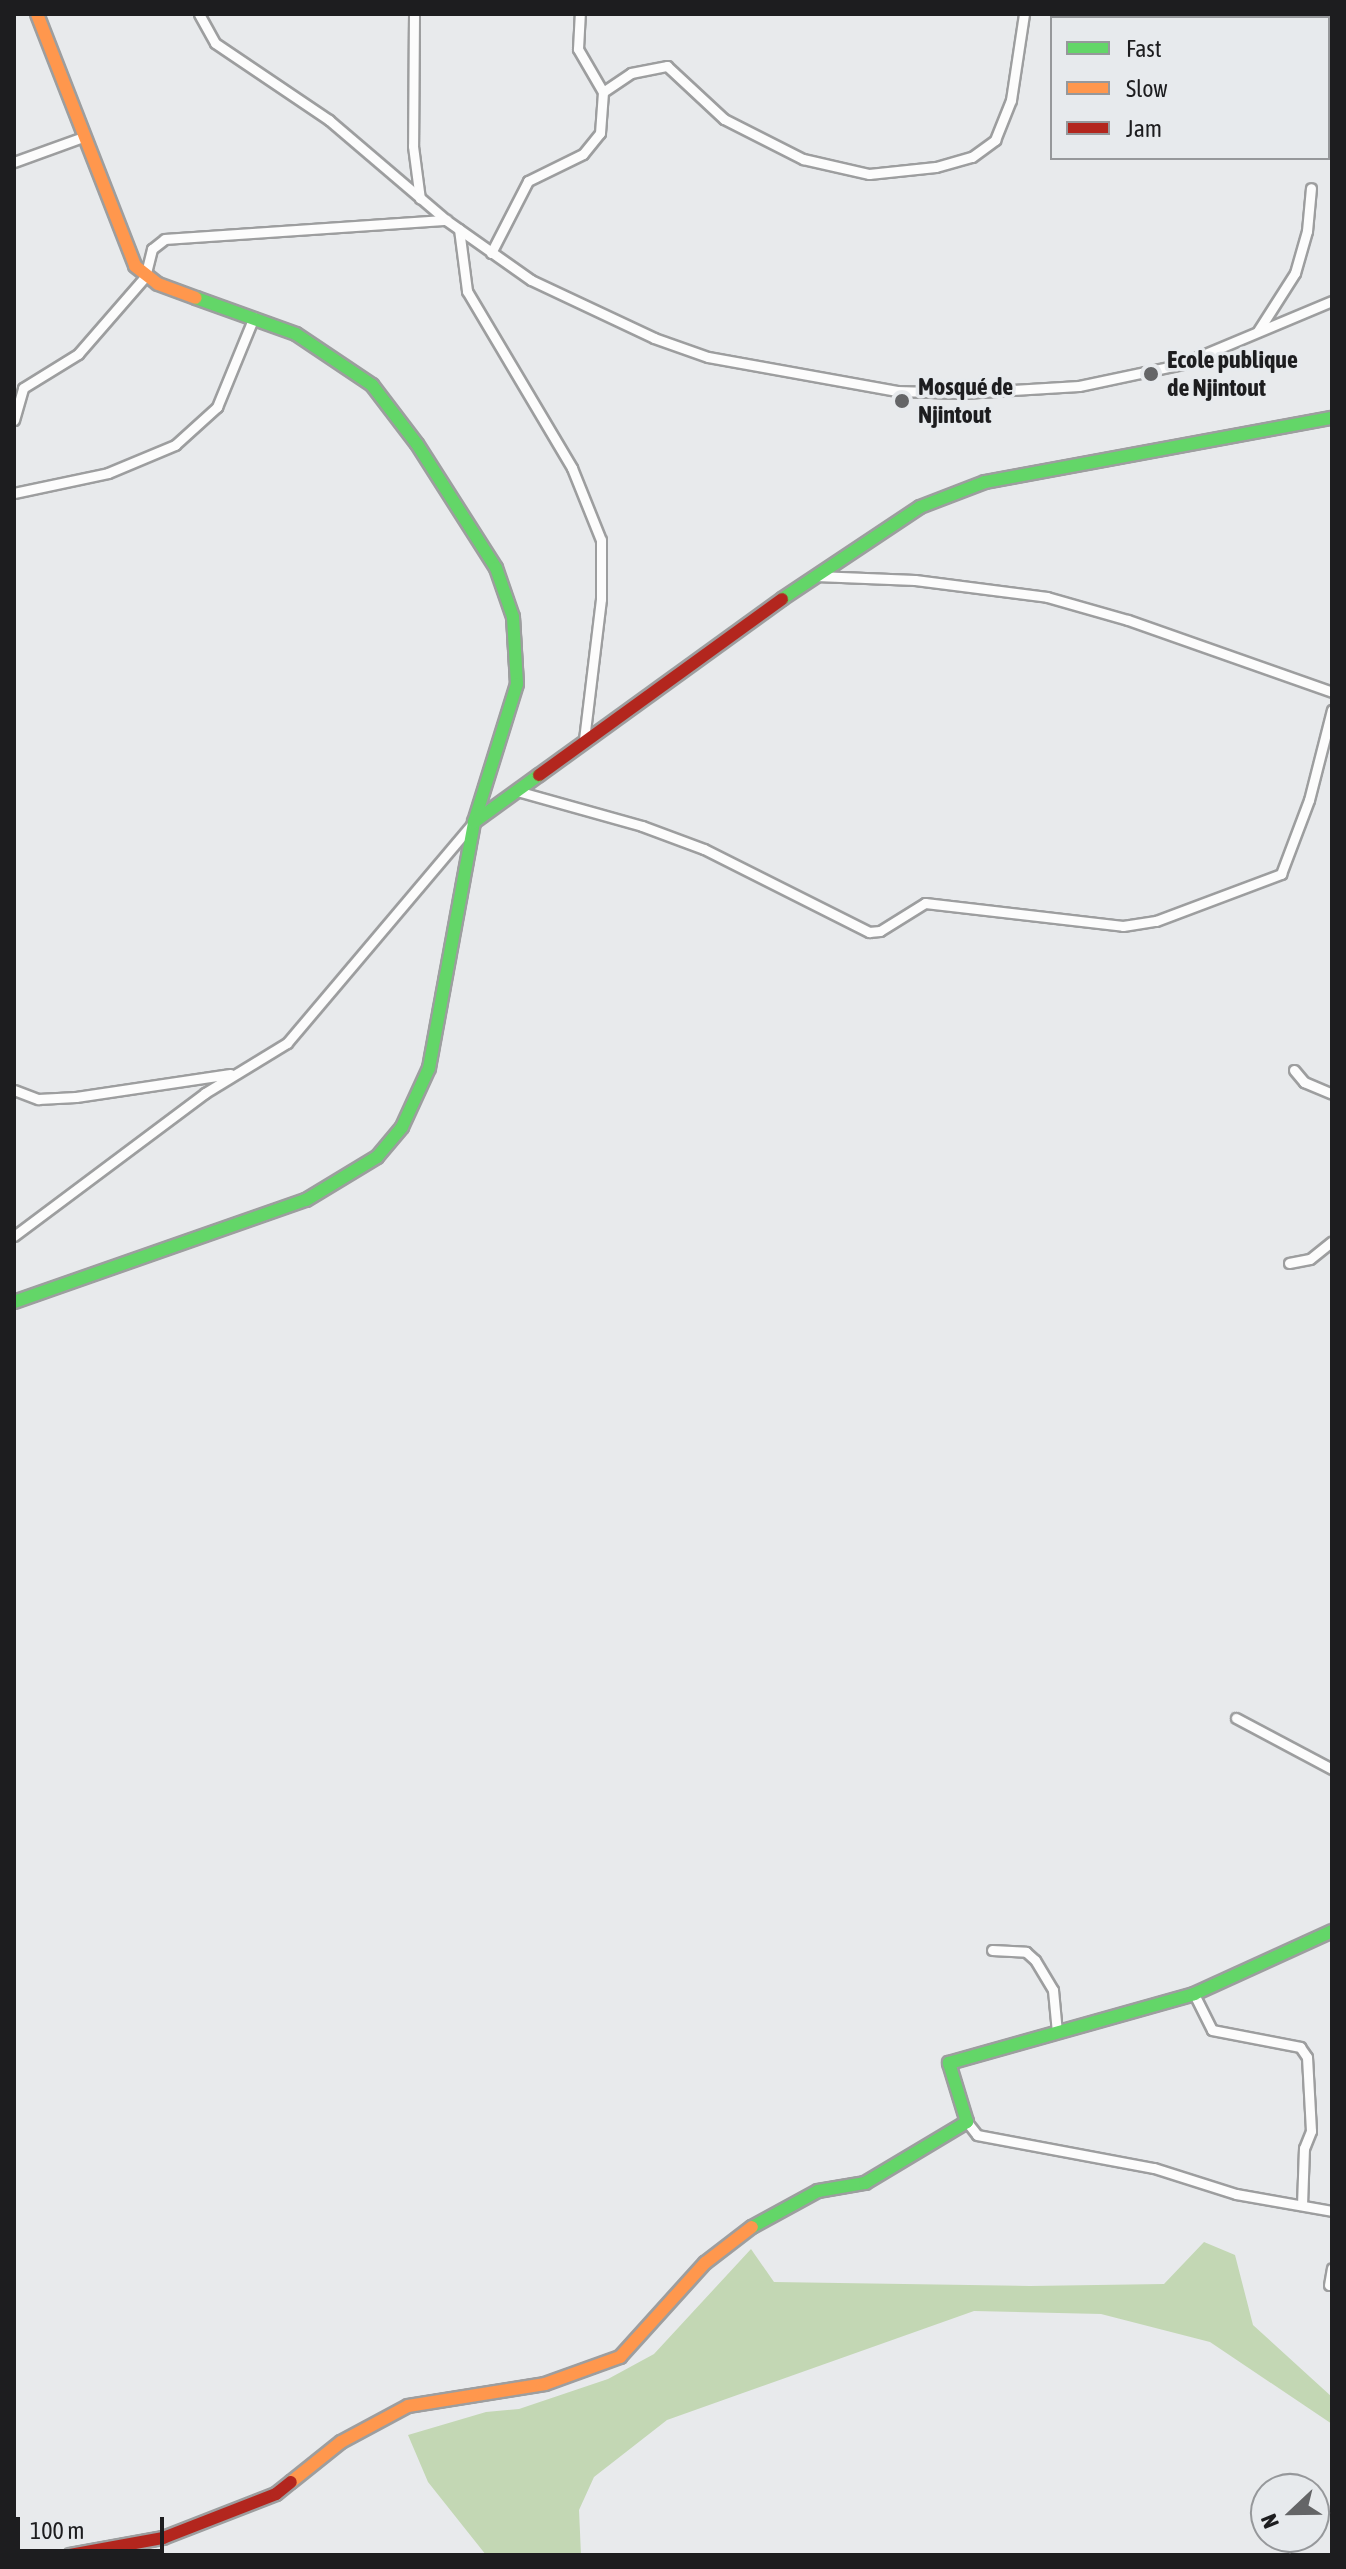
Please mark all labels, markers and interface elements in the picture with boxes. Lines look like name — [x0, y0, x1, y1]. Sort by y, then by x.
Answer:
legend — [1050, 16, 1330, 160]
text: Fast — [1126, 35, 1162, 62]
text: Slow — [1126, 75, 1168, 102]
text: Jam — [1126, 115, 1162, 142]
place label: Ecole publique de Njintout — [1167, 346, 1298, 402]
marker: Ecole publique de Njintout — [1142, 365, 1160, 383]
place label: Mosqué de Njintout — [918, 373, 1013, 429]
marker: Mosqué de Njintout — [893, 392, 911, 410]
north arrow — [1250, 2473, 1330, 2553]
scale bar — [20, 2501, 168, 2551]
text: N — [1255, 2510, 1284, 2532]
text: 100 m — [30, 2517, 84, 2544]

